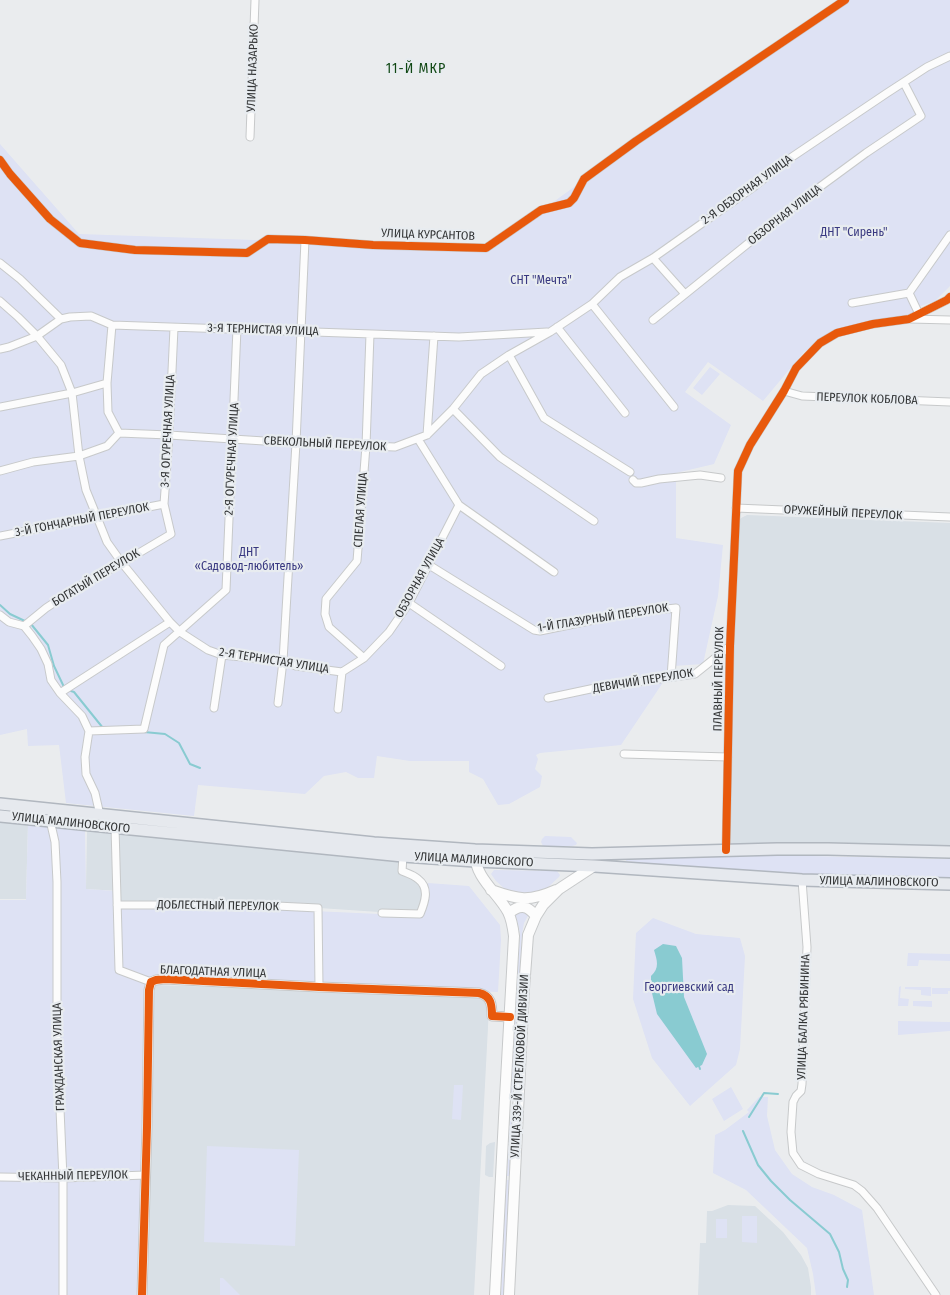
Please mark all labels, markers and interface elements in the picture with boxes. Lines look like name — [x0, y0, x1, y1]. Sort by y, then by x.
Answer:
street label: УЛИЦА НАЗАРЬКО — [244, 24, 262, 112]
district label: 11-Й МКР — [385, 61, 447, 77]
street label: 2-Я ОБЗОРНАЯ УЛИЦА — [699, 152, 795, 228]
street label: ОБЗОРНАЯ УЛИЦА — [745, 182, 825, 248]
street label: УЛИЦА КУРСАНТОВ — [381, 226, 475, 244]
park label: ДНТ "Сирень" — [820, 226, 888, 240]
park label: СНТ "Мечта" — [510, 274, 572, 288]
street label: 3-Я ТЕРНИСТАЯ УЛИЦА — [207, 321, 319, 339]
street label: 3-Я ОГУРЕЧНАЯ УЛИЦА — [158, 374, 178, 488]
street label: ПЕРЕУЛОК КОБЛОВА — [816, 390, 918, 408]
street label: 2-Я ОГУРЕЧНАЯ УЛИЦА — [222, 402, 242, 516]
street label: СВЕКОЛЬНЫЙ ПЕРЕУЛОК — [263, 434, 387, 454]
street label: СПЕЛАЯ УЛИЦА — [351, 472, 371, 548]
street label: 3-Й ГОНЧАРНЫЙ ПЕРЕУЛОК — [14, 500, 150, 540]
street label: ОРУЖЕЙНЫЙ ПЕРЕУЛОК — [783, 503, 903, 523]
street label: ОБЗОРНАЯ УЛИЦА — [392, 535, 448, 621]
street label: БОГАТЫЙ ПЕРЕУЛОК — [50, 546, 142, 610]
park label: ДНТ «Садовод-любитель» — [195, 546, 303, 574]
street label: 1-Й ГЛАЗУРНЫЙ ПЕРЕУЛОК — [536, 601, 670, 635]
street label: ПЛАВНЫЙ ПЕРЕУЛОК — [711, 626, 727, 732]
street label: 2-Я ТЕРНИСТАЯ УЛИЦА — [218, 645, 330, 677]
street label: ДЕВИЧИЙ ПЕРЕУЛОК — [592, 666, 694, 696]
street label: УЛИЦА МАЛИНОВСКОГО — [11, 810, 131, 836]
street label: УЛИЦА МАЛИНОВСКОГО — [414, 850, 534, 870]
street label: УЛИЦА МАЛИНОВСКОГО — [819, 874, 939, 890]
street label: ДОБЛЕСТНЫЙ ПЕРЕУЛОК — [157, 898, 279, 914]
street label: УЛИЦА БАЛКА РЯБИНИНА — [795, 954, 813, 1080]
street label: БЛАГОДАТНАЯ УЛИЦА — [160, 963, 266, 981]
street label: УЛИЦА 339-Й СТРЕЛКОВОЙ ДИВИЗИИ — [508, 974, 532, 1158]
park label: Георгиевский сад — [644, 981, 734, 995]
street label: ГРАЖДАНСКАЯ УЛИЦА — [50, 1003, 68, 1111]
street label: ЧЕКАННЫЙ ПЕРЕУЛОК — [18, 1168, 128, 1184]

